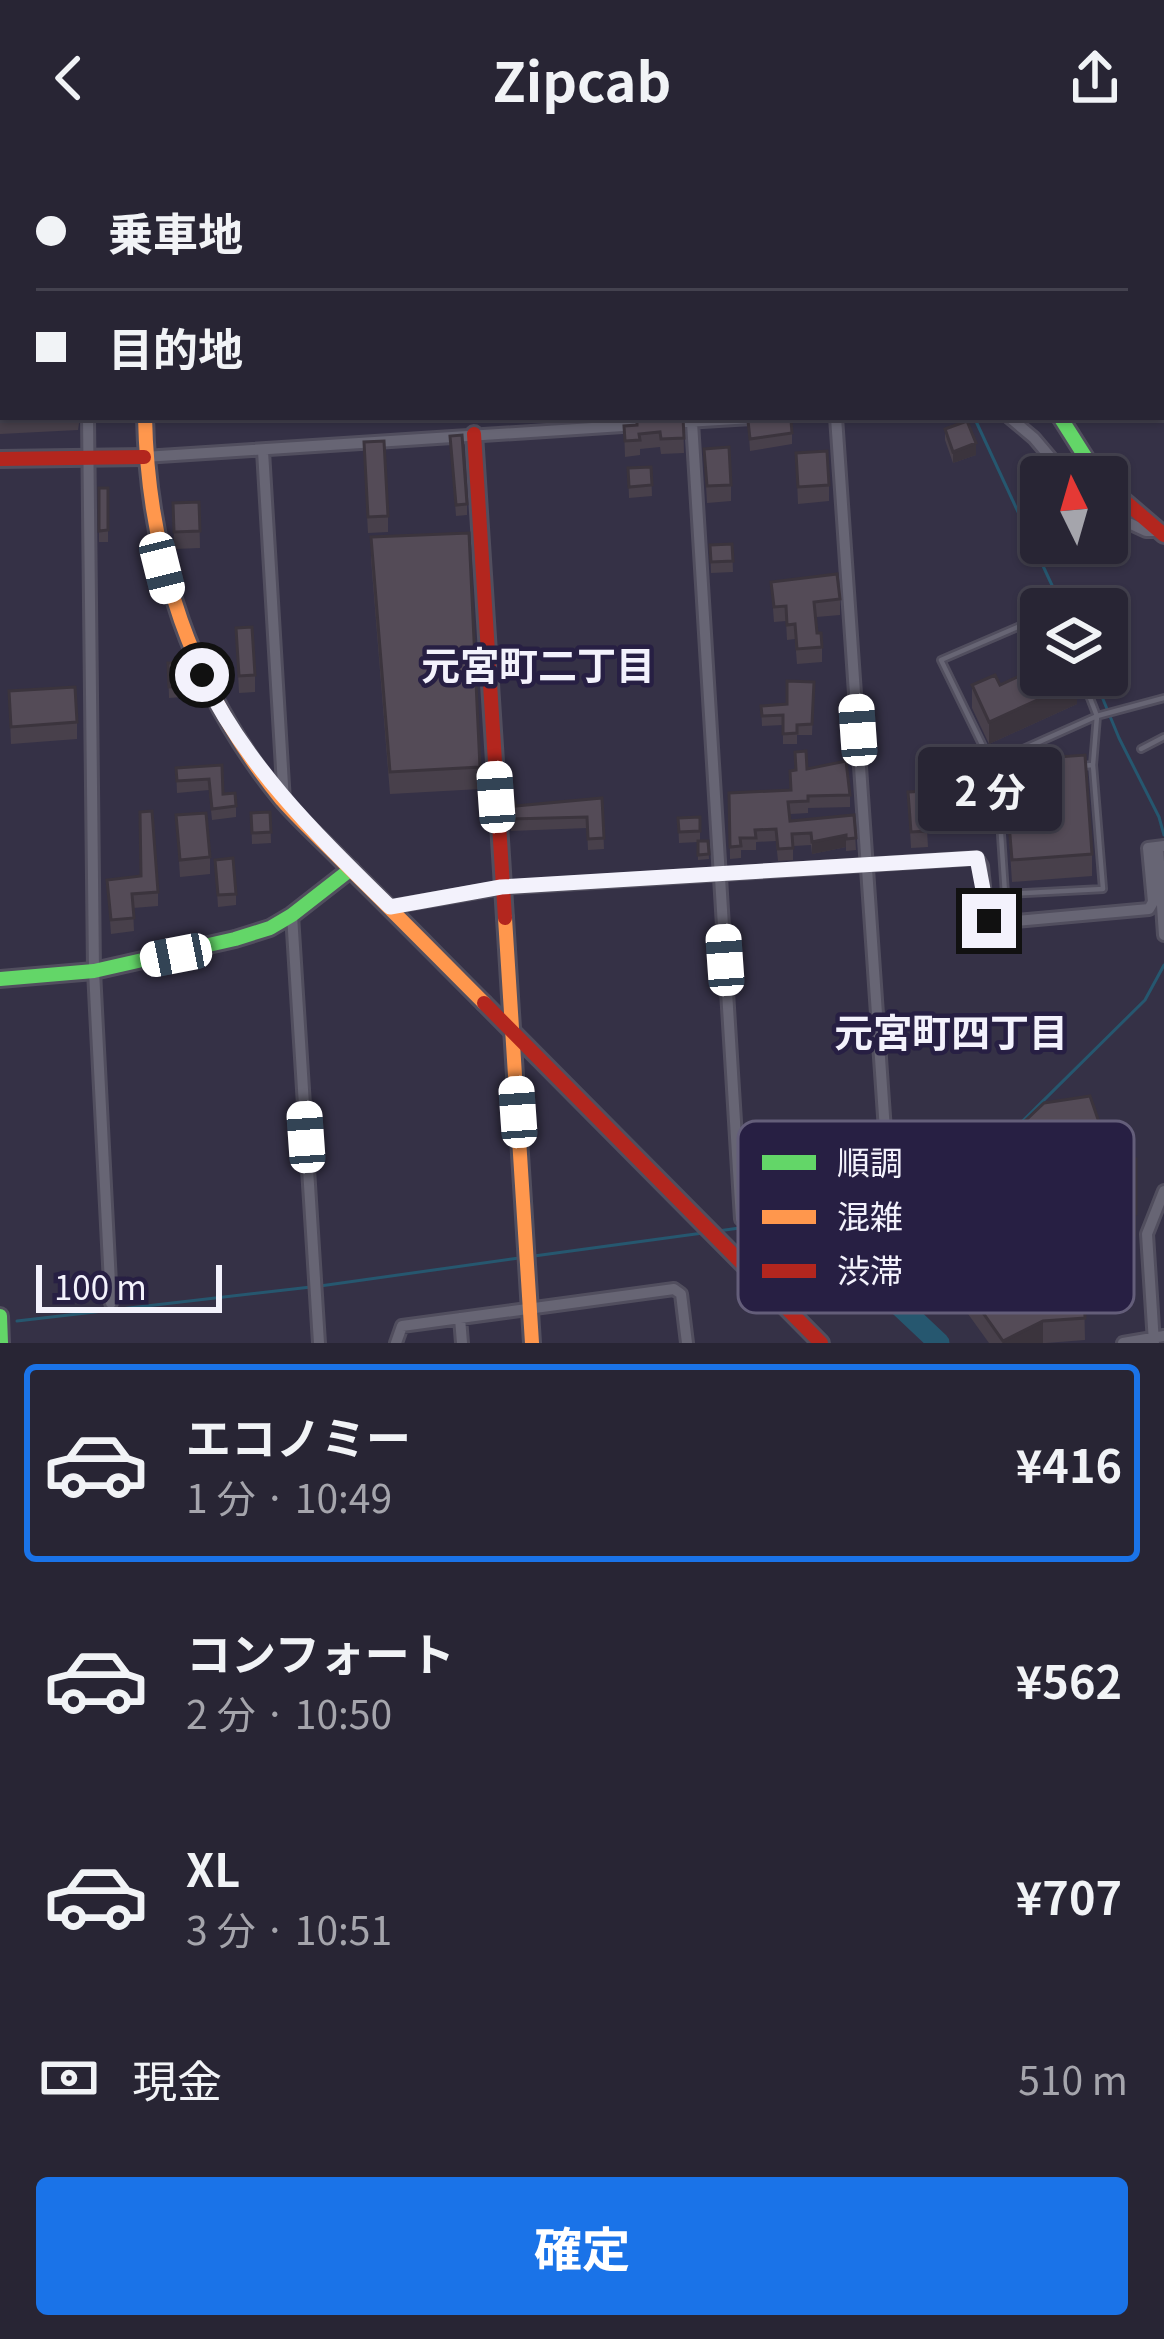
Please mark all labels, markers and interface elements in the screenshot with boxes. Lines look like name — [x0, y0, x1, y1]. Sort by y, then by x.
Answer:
text: Zipcab — [493, 39, 671, 118]
icon: back — [36, 45, 102, 111]
icon: share — [1062, 45, 1128, 111]
text: 乗車地 — [108, 199, 243, 264]
text: 目的地 — [108, 314, 243, 379]
north arrow — [1020, 456, 1128, 564]
map controls — [1020, 456, 1128, 696]
car — [136, 529, 188, 607]
button: layers — [1020, 588, 1128, 696]
district label: 元宮町二丁目 — [421, 635, 655, 691]
route start — [175, 648, 229, 702]
car — [838, 693, 878, 767]
callout: 2 分 — [917, 747, 1061, 831]
car — [476, 760, 516, 834]
text: 2 分 — [955, 761, 1025, 817]
route end — [962, 894, 1016, 948]
car — [705, 923, 745, 997]
car — [137, 930, 215, 980]
district label: 元宮町四丁目 — [834, 1002, 1068, 1058]
car — [498, 1075, 538, 1149]
car — [286, 1100, 326, 1174]
legend — [738, 1121, 1134, 1313]
text: 順調 — [837, 1137, 903, 1185]
text: 混雑 — [837, 1191, 903, 1239]
text: 渋滞 — [837, 1245, 903, 1293]
scale bar — [36, 1259, 222, 1312]
text: 100 m — [54, 1262, 147, 1310]
text: エコノミー — [186, 1403, 411, 1468]
icon: car — [42, 1409, 150, 1517]
text: ¥416 — [1016, 1431, 1122, 1496]
text: 1 分 · 10:49 — [186, 1468, 392, 1524]
text: コンフォート — [186, 1619, 455, 1684]
icon: car — [42, 1625, 150, 1733]
text: ¥562 — [1016, 1647, 1122, 1712]
text: 2 分 · 10:50 — [186, 1684, 392, 1740]
text: XL — [186, 1835, 240, 1900]
icon: car — [42, 1841, 150, 1949]
text: ¥707 — [1016, 1863, 1122, 1928]
text: 3 分 · 10:51 — [186, 1900, 392, 1956]
icon: cash — [36, 2045, 102, 2111]
text: 現金 — [132, 2046, 222, 2111]
text: 510 m — [1018, 2050, 1128, 2106]
button: 確定 — [36, 2177, 1128, 2315]

